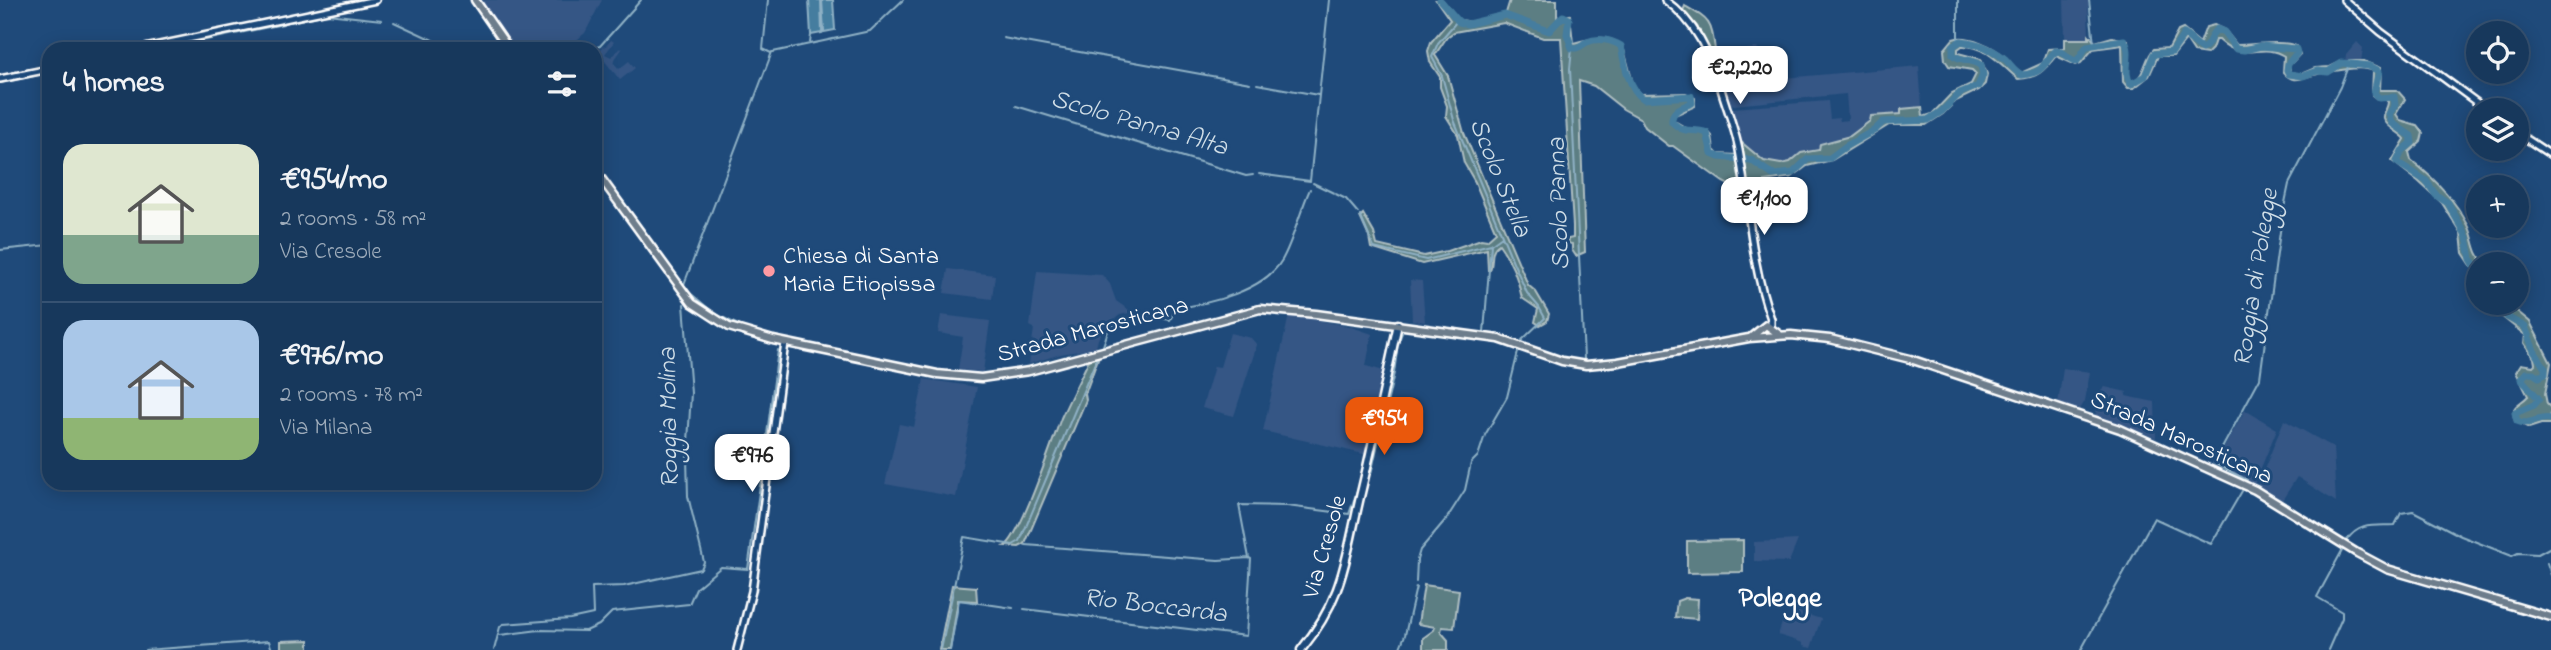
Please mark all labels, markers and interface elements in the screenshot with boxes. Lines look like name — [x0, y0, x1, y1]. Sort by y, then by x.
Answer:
map controls — [2466, 21, 2529, 315]
button: locate — [2466, 21, 2529, 84]
pin: €2,220 — [1683, 46, 1797, 106]
text: €2,220 — [1708, 52, 1772, 85]
text: 4 homes — [63, 62, 165, 106]
icon: filters — [543, 65, 581, 103]
water label: Scolo Panna Alta — [1046, 81, 1233, 168]
button: layers — [2466, 98, 2529, 161]
water label: Scolo Stella — [1458, 113, 1540, 244]
water label: Scolo Panna — [1539, 136, 1581, 271]
text: €954/mo — [280, 159, 388, 203]
icon: home — [119, 172, 203, 256]
button: + — [2466, 175, 2529, 238]
pin: €1,100 — [1707, 177, 1821, 237]
text: €1,100 — [1737, 183, 1791, 216]
water label: Roggia di Polegge — [2224, 185, 2290, 370]
text: 2 rooms · 58 m² — [280, 203, 426, 236]
text: Via Cresole — [280, 236, 381, 269]
place label: Chiesa di Santa Maria Etiopissa — [783, 240, 939, 303]
button: − — [2466, 252, 2529, 315]
marker: Chiesa di Santa Maria Etiopissa — [761, 263, 777, 279]
street label: Strada Marosticana — [993, 289, 1193, 373]
text: €976/mo — [280, 335, 384, 379]
water label: Roggia Molina — [650, 346, 690, 489]
icon: home — [119, 348, 203, 432]
text: 2 rooms · 78 m² — [280, 379, 423, 412]
street label: Strada Marosticana — [2084, 383, 2278, 495]
pin: €954 — [1343, 398, 1425, 457]
text: €954 — [1361, 403, 1407, 436]
text: Via Milana — [280, 412, 372, 445]
pin: €976 — [711, 434, 793, 494]
text: €976 — [731, 440, 773, 473]
street label: Via Cresole — [1294, 491, 1357, 604]
water label: Rio Boccarda — [1081, 579, 1230, 635]
district label: Polegge — [1738, 579, 1823, 621]

